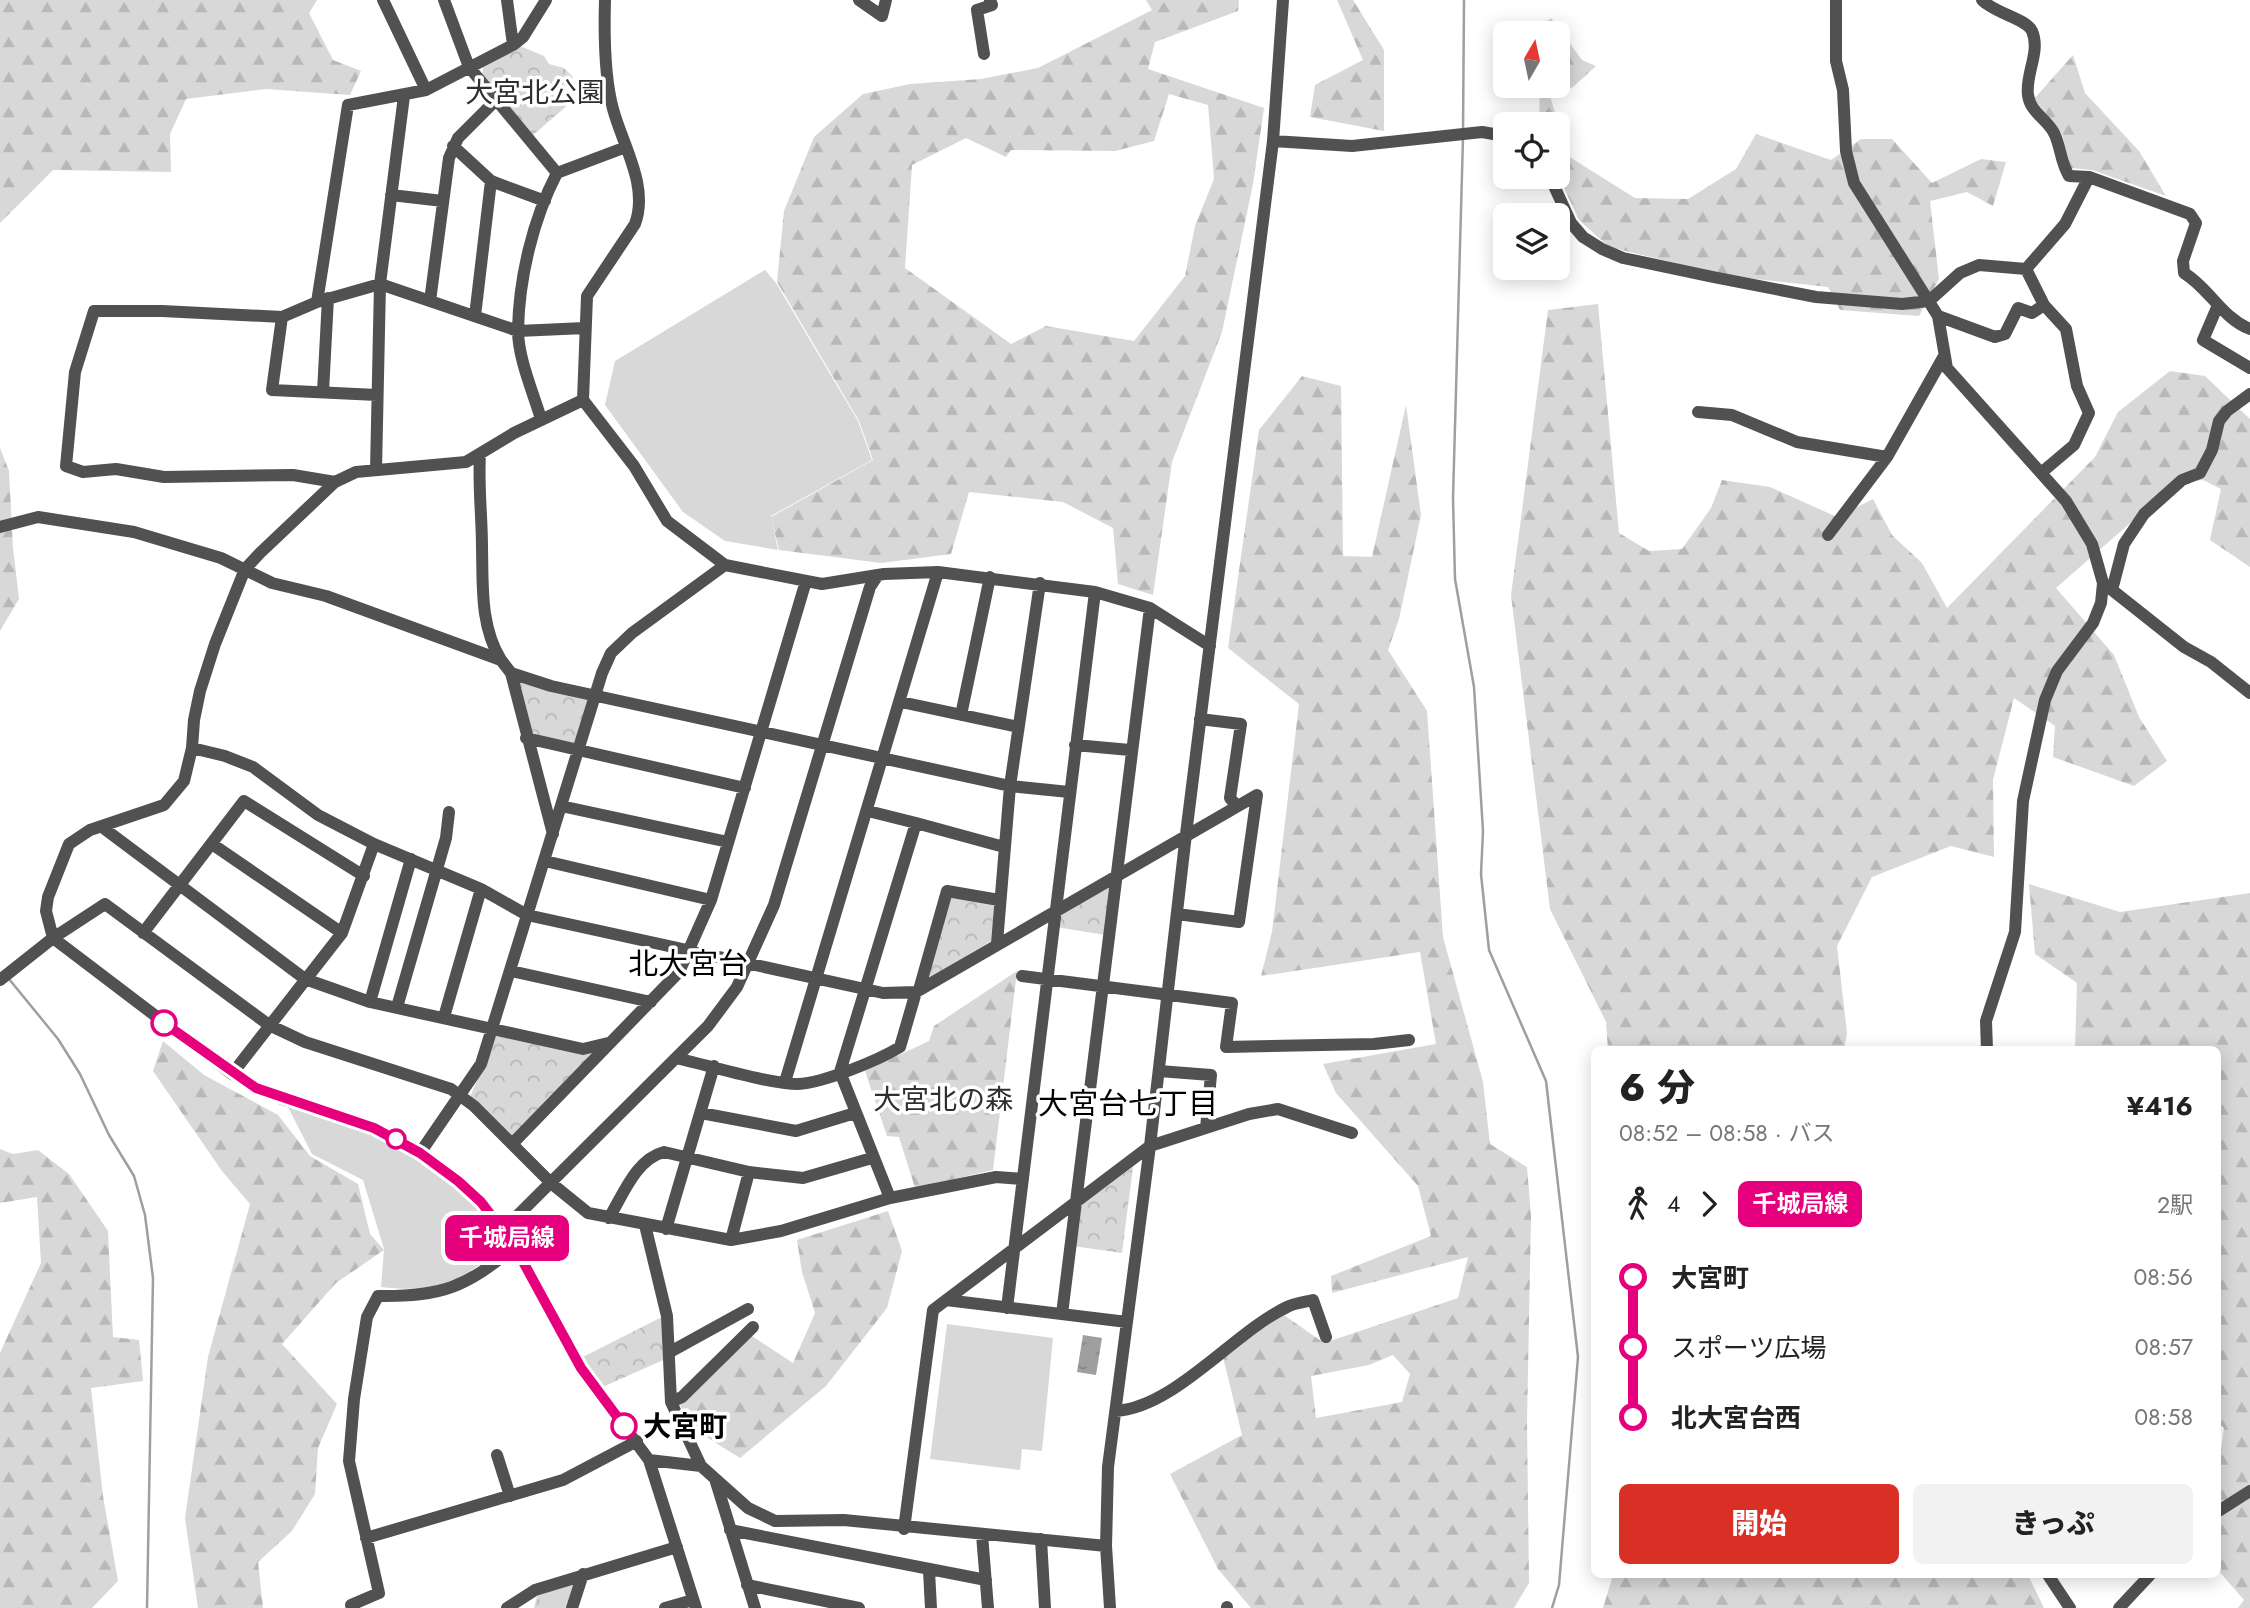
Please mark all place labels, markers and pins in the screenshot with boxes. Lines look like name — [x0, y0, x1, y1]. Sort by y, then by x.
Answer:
unlabelled marker — [151, 1010, 177, 1036]
unlabelled marker — [386, 1129, 406, 1149]
place label: 大宮町 — [643, 1406, 727, 1447]
marker: 大宮町 — [611, 1413, 637, 1439]

